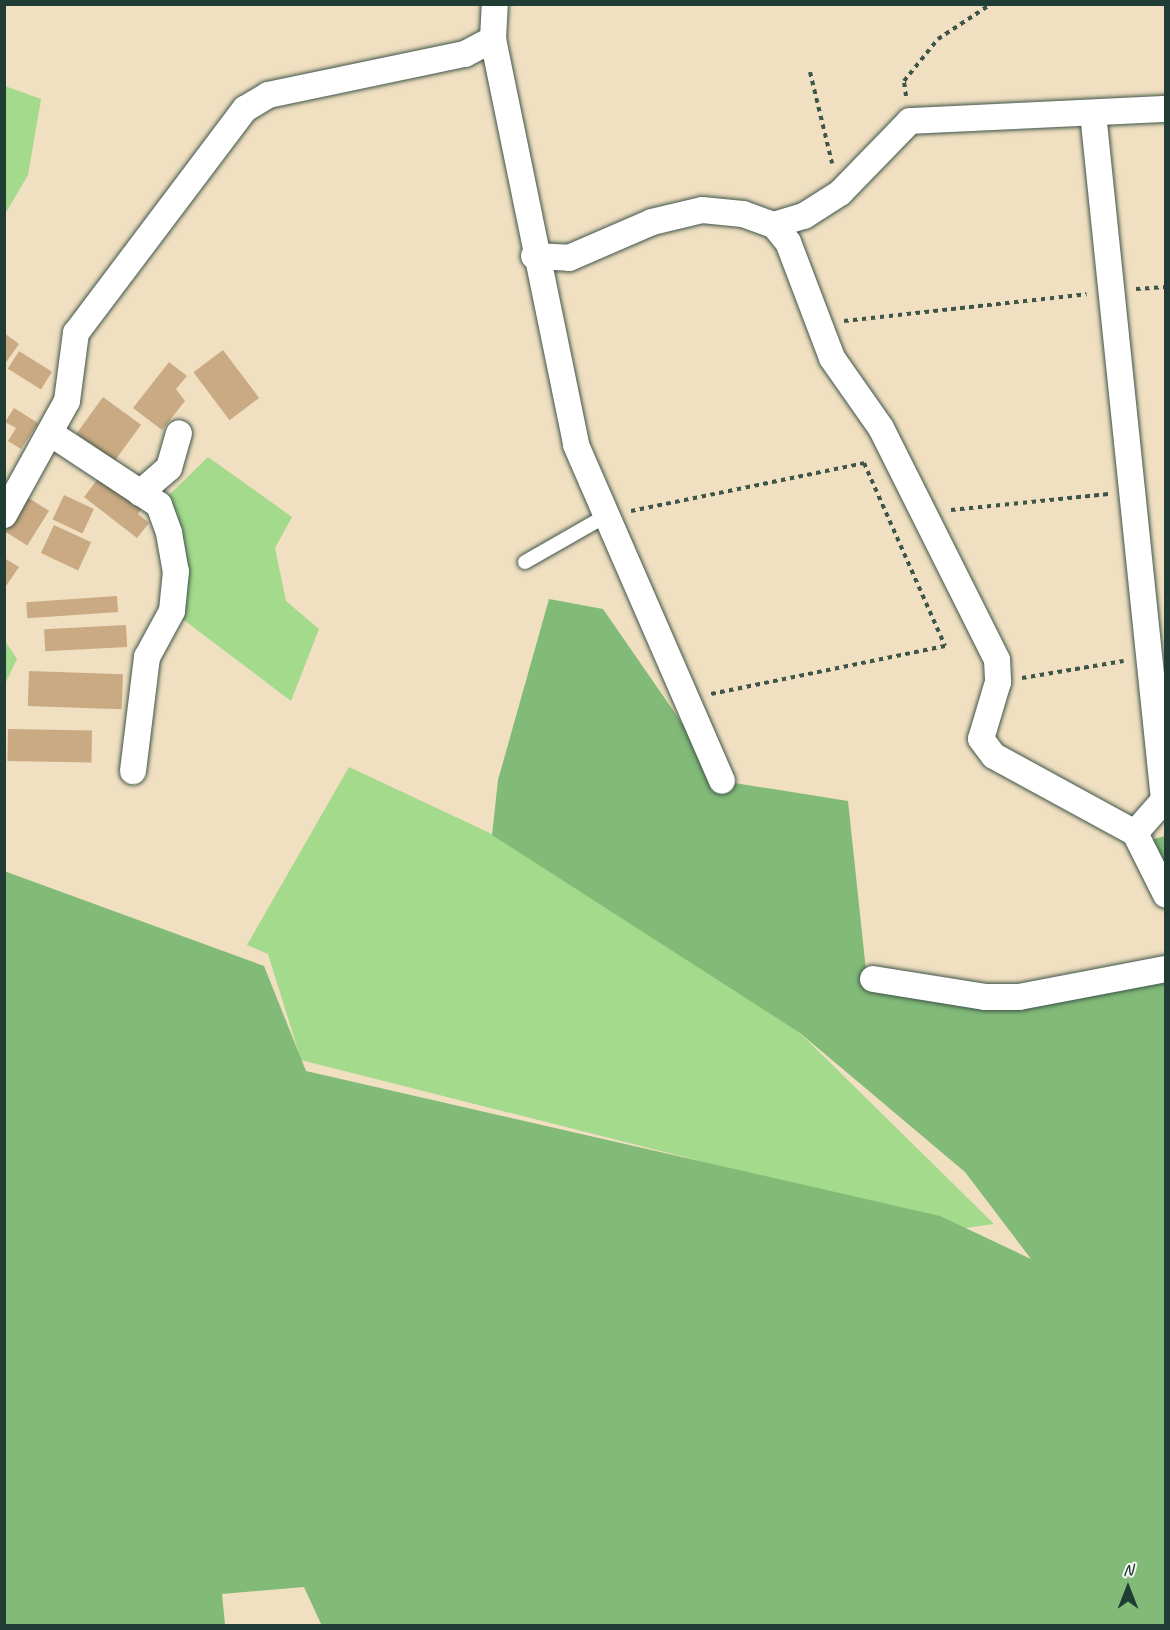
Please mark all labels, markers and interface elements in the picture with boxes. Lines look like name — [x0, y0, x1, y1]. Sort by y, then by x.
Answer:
north arrow — [1098, 1558, 1158, 1618]
text: N — [1123, 1560, 1133, 1580]

